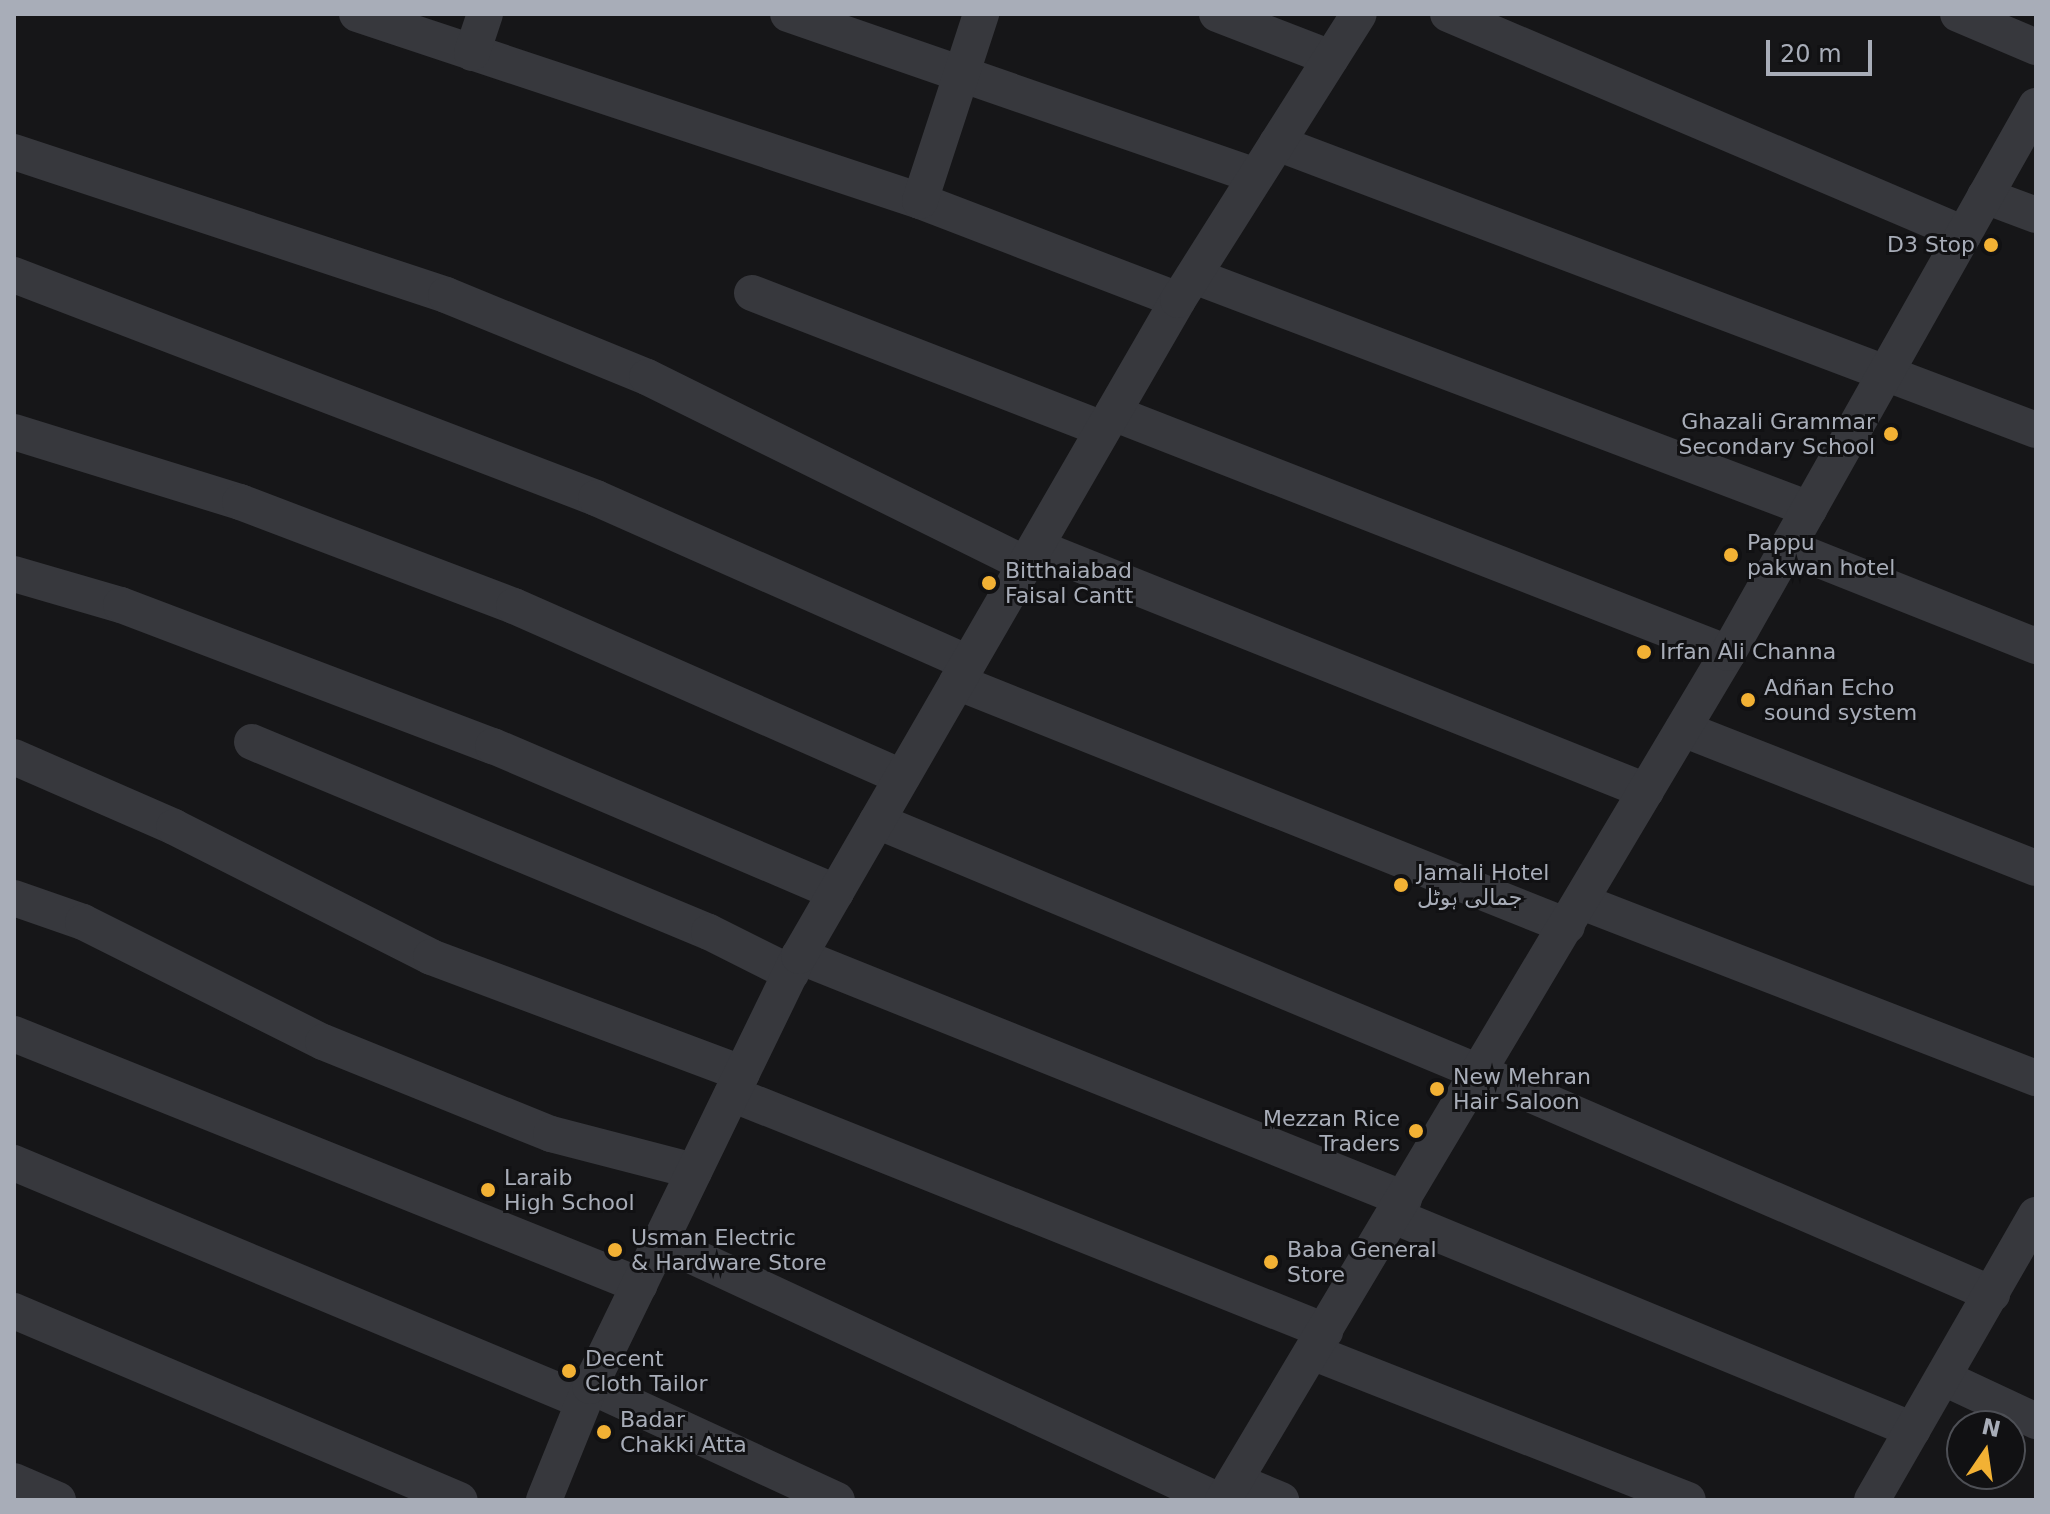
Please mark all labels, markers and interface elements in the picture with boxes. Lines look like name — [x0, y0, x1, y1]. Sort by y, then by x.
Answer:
scale bar — [1770, 24, 1876, 74]
text: 20 m — [1780, 40, 1842, 68]
place label: D3 Stop — [1887, 232, 1975, 258]
marker: D3 Stop — [1982, 236, 2000, 254]
place label: Ghazali Grammar Secondary School — [1678, 408, 1875, 460]
marker: Ghazali Grammar Secondary School — [1882, 425, 1900, 443]
place label: Pappu pakwan hotel — [1747, 529, 1895, 580]
marker: Pappu pakwan hotel — [1722, 546, 1740, 564]
place label: Bitthaiabad Faisal Cantt — [1005, 557, 1133, 608]
marker: Bitthaiabad Faisal Cantt — [980, 574, 998, 592]
place label: Irfan Ali Channa — [1660, 639, 1836, 665]
marker: Irfan Ali Channa — [1635, 643, 1653, 661]
place label: Adñan Echo sound system — [1764, 674, 1917, 726]
marker: Adñan Echo sound system — [1739, 691, 1757, 709]
place label: Jamali Hotel جمالی ہوٹل — [1417, 859, 1549, 910]
marker: Jamali Hotel جمالی ہوٹل — [1392, 876, 1410, 894]
place label: New Mehran Hair Saloon — [1453, 1063, 1591, 1114]
marker: New Mehran Hair Saloon — [1428, 1080, 1446, 1098]
place label: Mezzan Rice Traders — [1263, 1105, 1400, 1156]
marker: Mezzan Rice Traders — [1407, 1122, 1425, 1140]
place label: Laraib High School — [504, 1164, 635, 1216]
marker: Laraib High School — [479, 1181, 497, 1199]
place label: Usman Electric & Hardware Store — [631, 1224, 827, 1276]
place label: Baba General Store — [1287, 1236, 1437, 1288]
marker: Usman Electric & Hardware Store — [606, 1241, 624, 1259]
marker: Baba General Store — [1262, 1253, 1280, 1271]
place label: Decent Cloth Tailor — [585, 1345, 708, 1396]
marker: Decent Cloth Tailor — [560, 1362, 578, 1380]
place label: Badar Chakki Atta — [620, 1406, 747, 1458]
north arrow — [1946, 1410, 2026, 1490]
text: N — [1979, 1414, 2003, 1442]
marker: Badar Chakki Atta — [595, 1423, 613, 1441]

